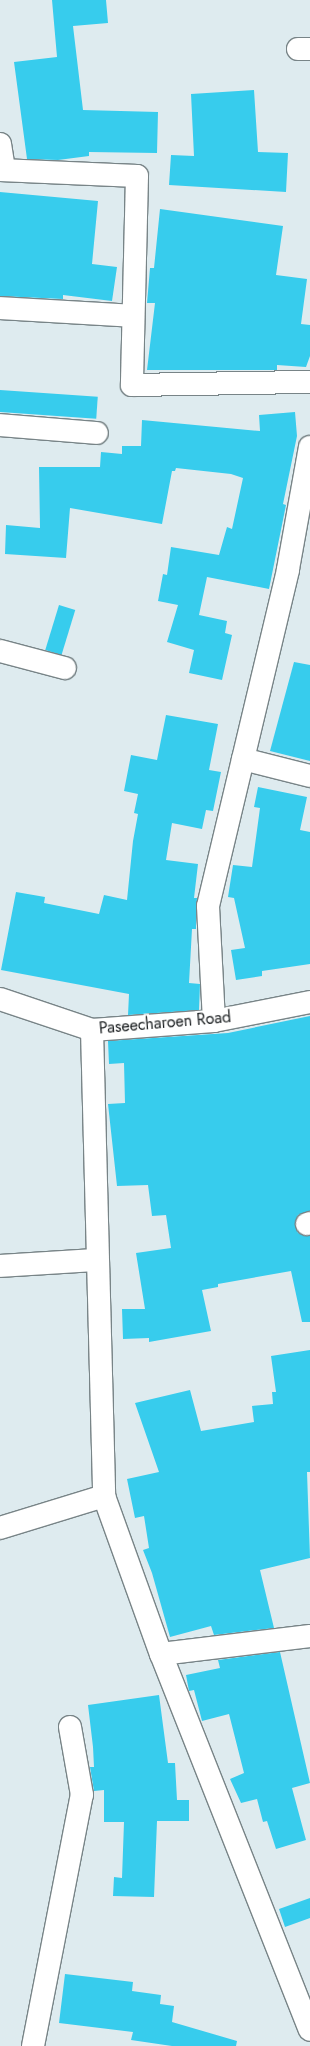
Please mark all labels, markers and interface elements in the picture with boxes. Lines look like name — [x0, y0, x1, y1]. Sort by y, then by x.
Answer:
street label: Paseecharoen Road — [98, 1008, 232, 1038]

